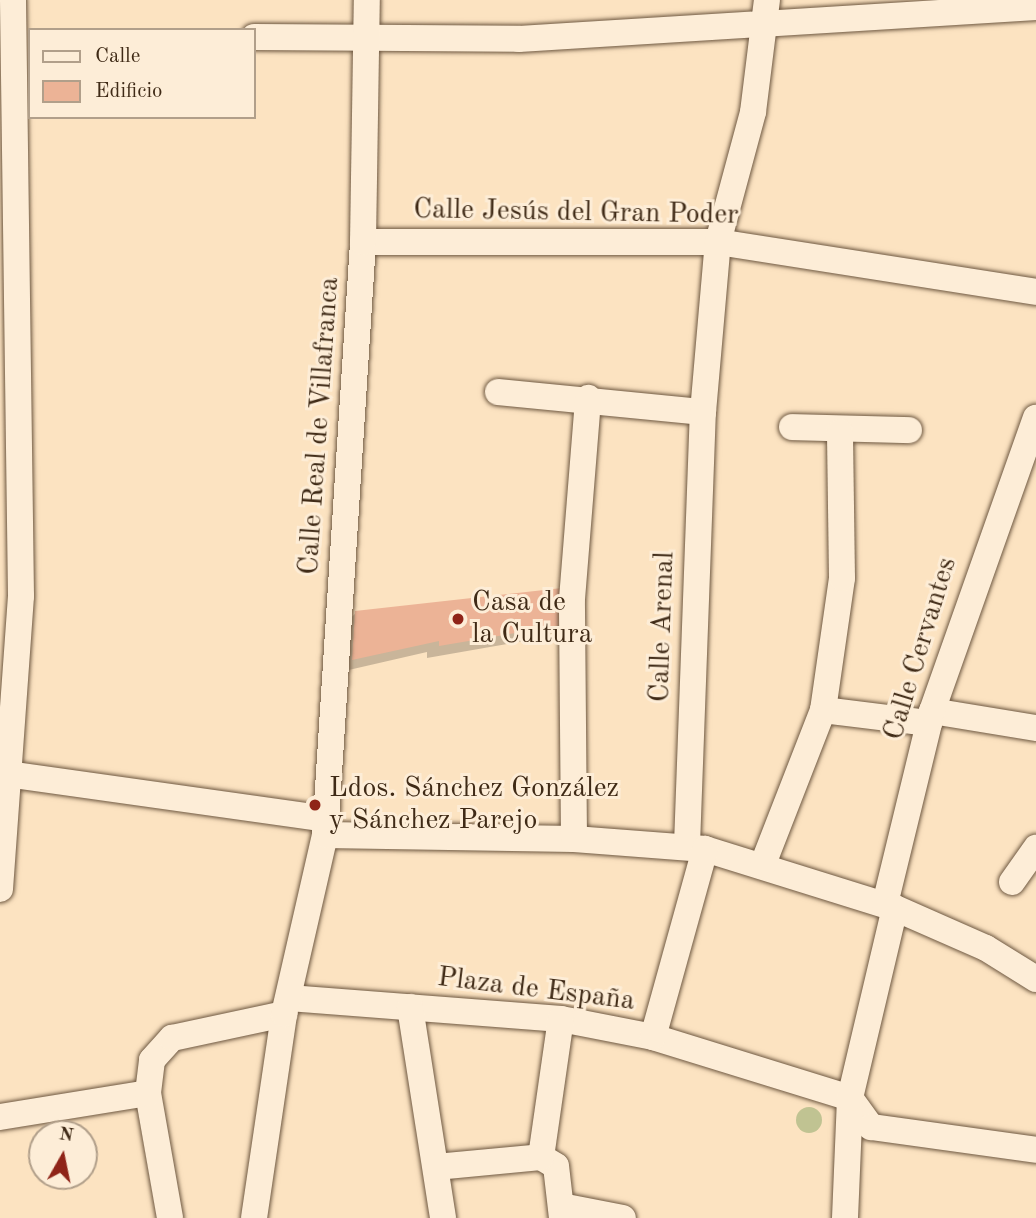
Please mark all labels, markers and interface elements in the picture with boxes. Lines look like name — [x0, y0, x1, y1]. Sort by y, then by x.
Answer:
legend — [28, 28, 256, 119]
text: Calle — [95, 46, 140, 67]
text: Edificio — [95, 81, 163, 102]
street label: Calle Jesús del Gran Poder — [413, 193, 739, 233]
street label: Calle Real de Villafranca — [293, 276, 347, 576]
street label: Calle Arenal — [644, 551, 682, 703]
street label: Calle Cervantes — [877, 554, 965, 744]
place label: Casa de la Cultura — [472, 586, 593, 652]
marker: Casa de la Cultura — [450, 611, 466, 627]
place label: Ldos. Sánchez González y Sánchez Parejo — [329, 772, 619, 838]
marker: Ldos. Sánchez González y Sánchez Parejo — [307, 797, 323, 813]
street label: Plaza de España — [435, 961, 637, 1019]
north arrow — [28, 1120, 98, 1190]
text: N — [57, 1125, 75, 1146]

